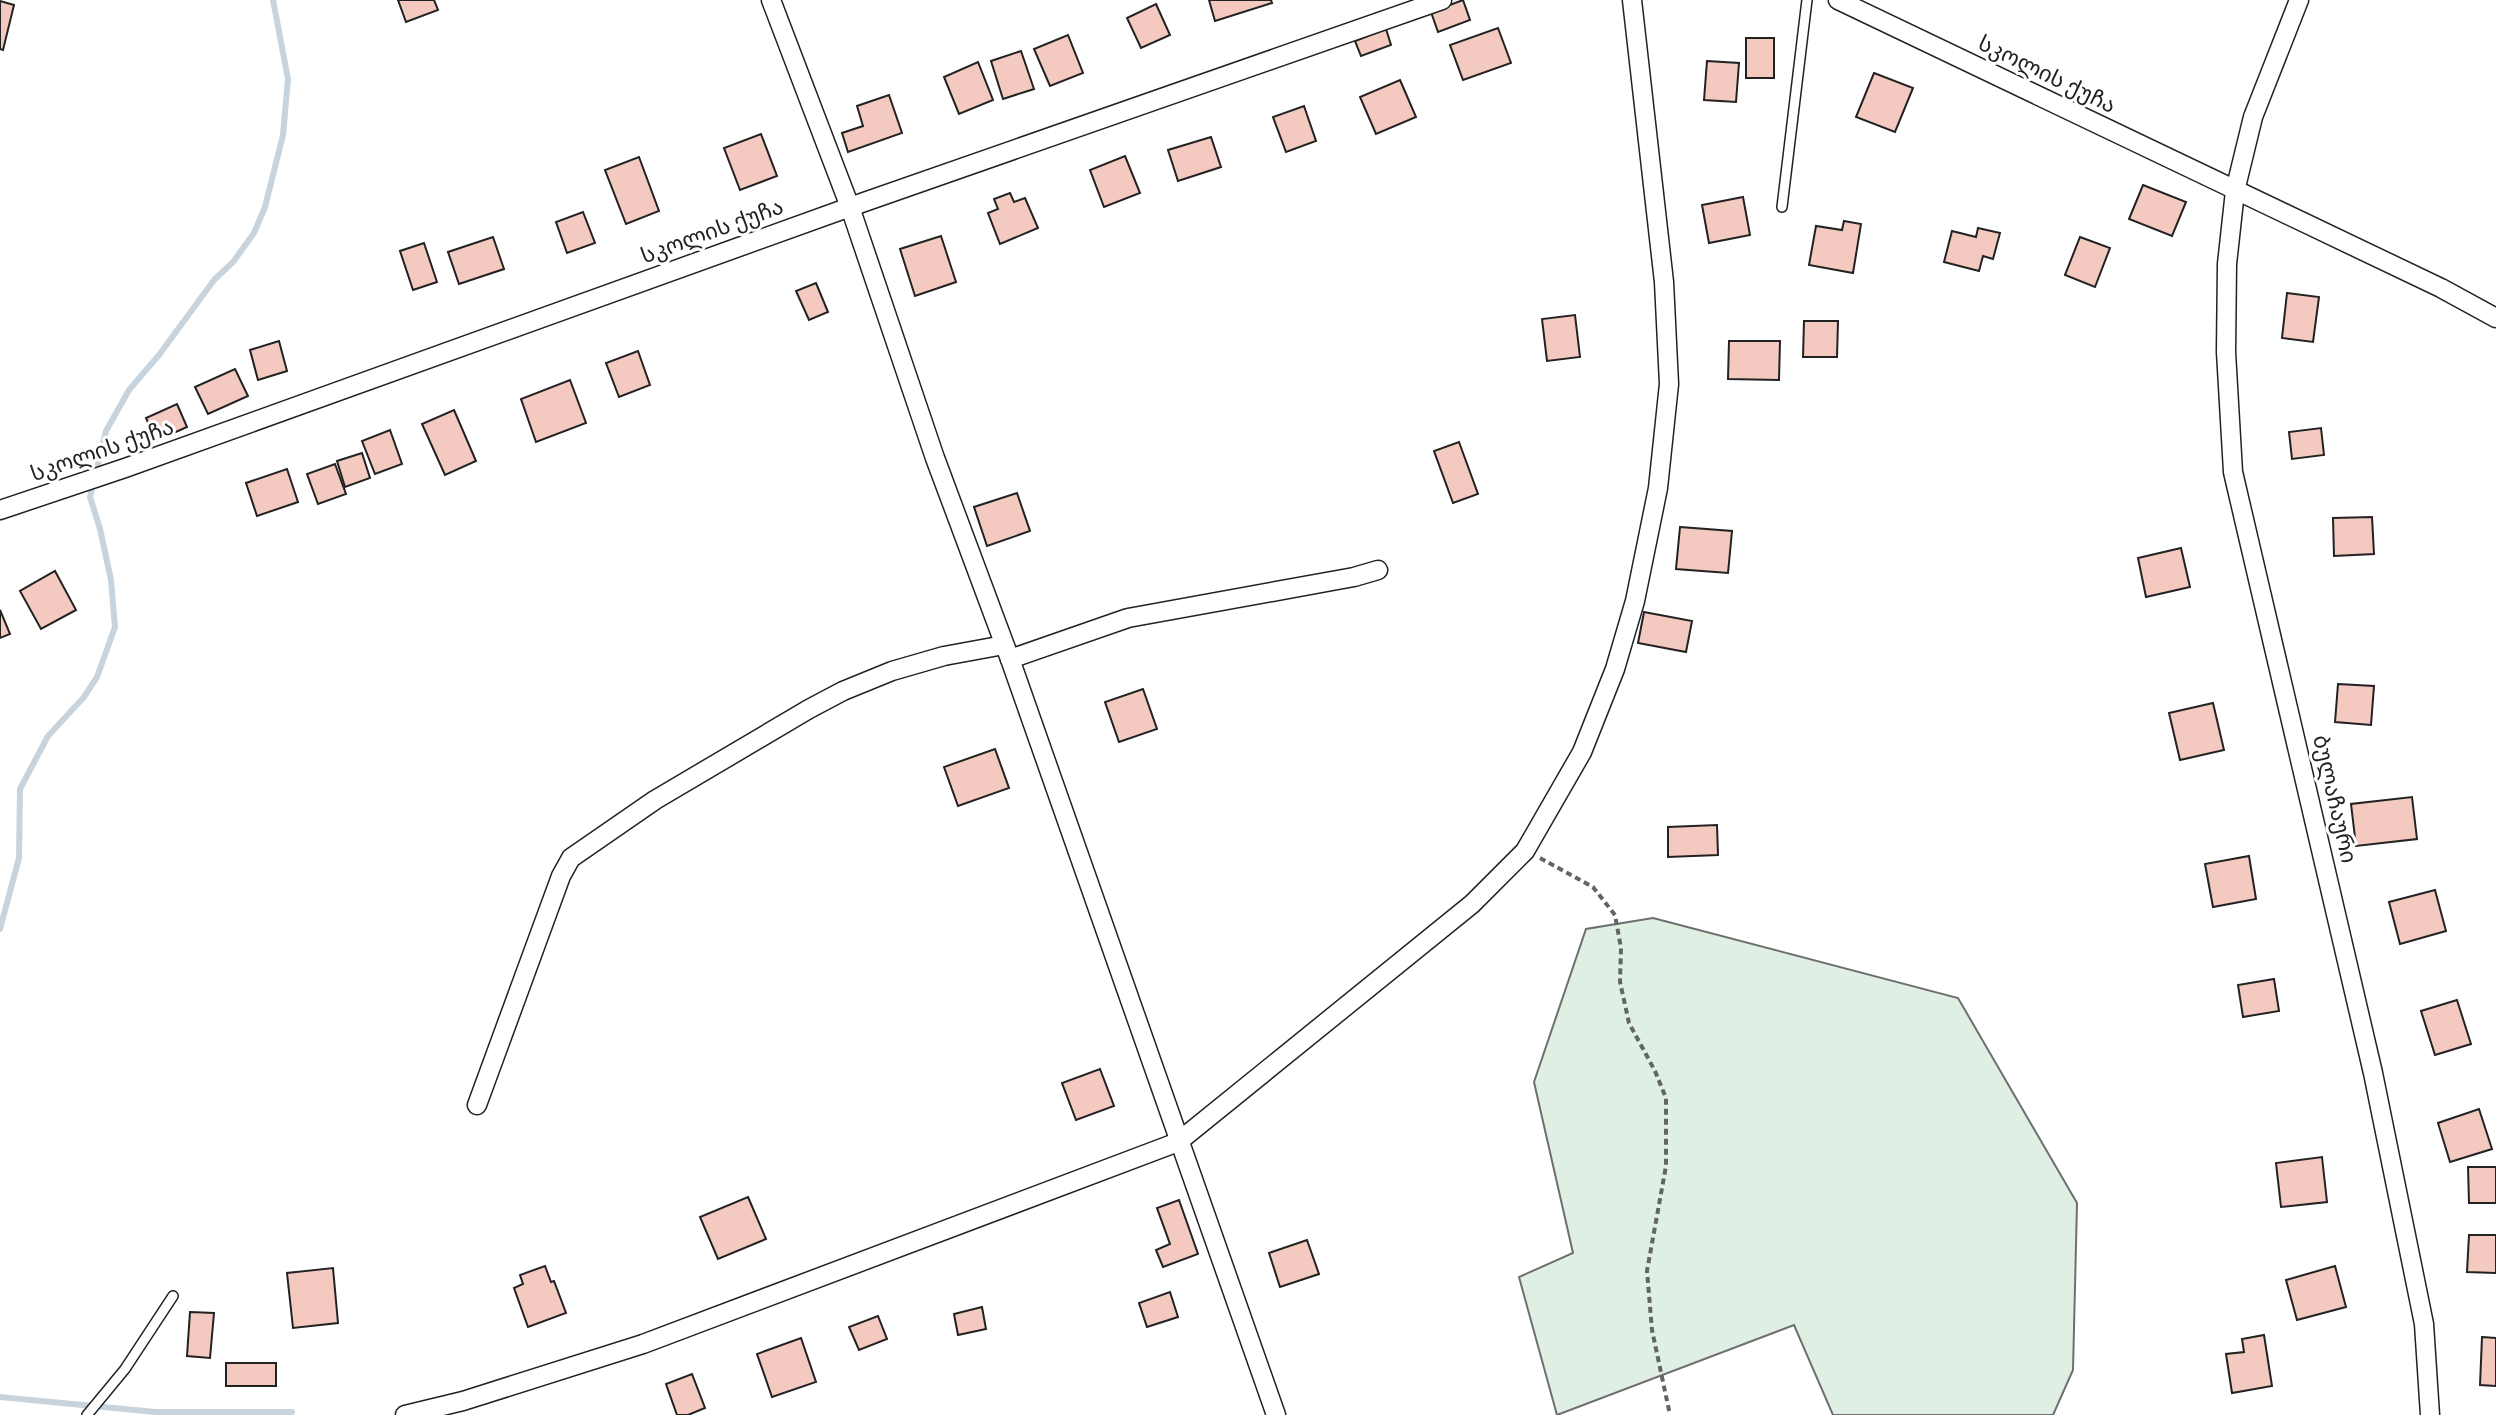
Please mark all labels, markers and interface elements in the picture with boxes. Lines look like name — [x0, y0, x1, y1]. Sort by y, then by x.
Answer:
street label: სკოლის ქუჩა — [1974, 30, 2120, 119]
street label: სკოლის ქუჩა — [637, 194, 787, 269]
street label: სკოლის ქუჩა — [27, 414, 177, 487]
street label: ბულაჩაური — [2307, 732, 2362, 866]

